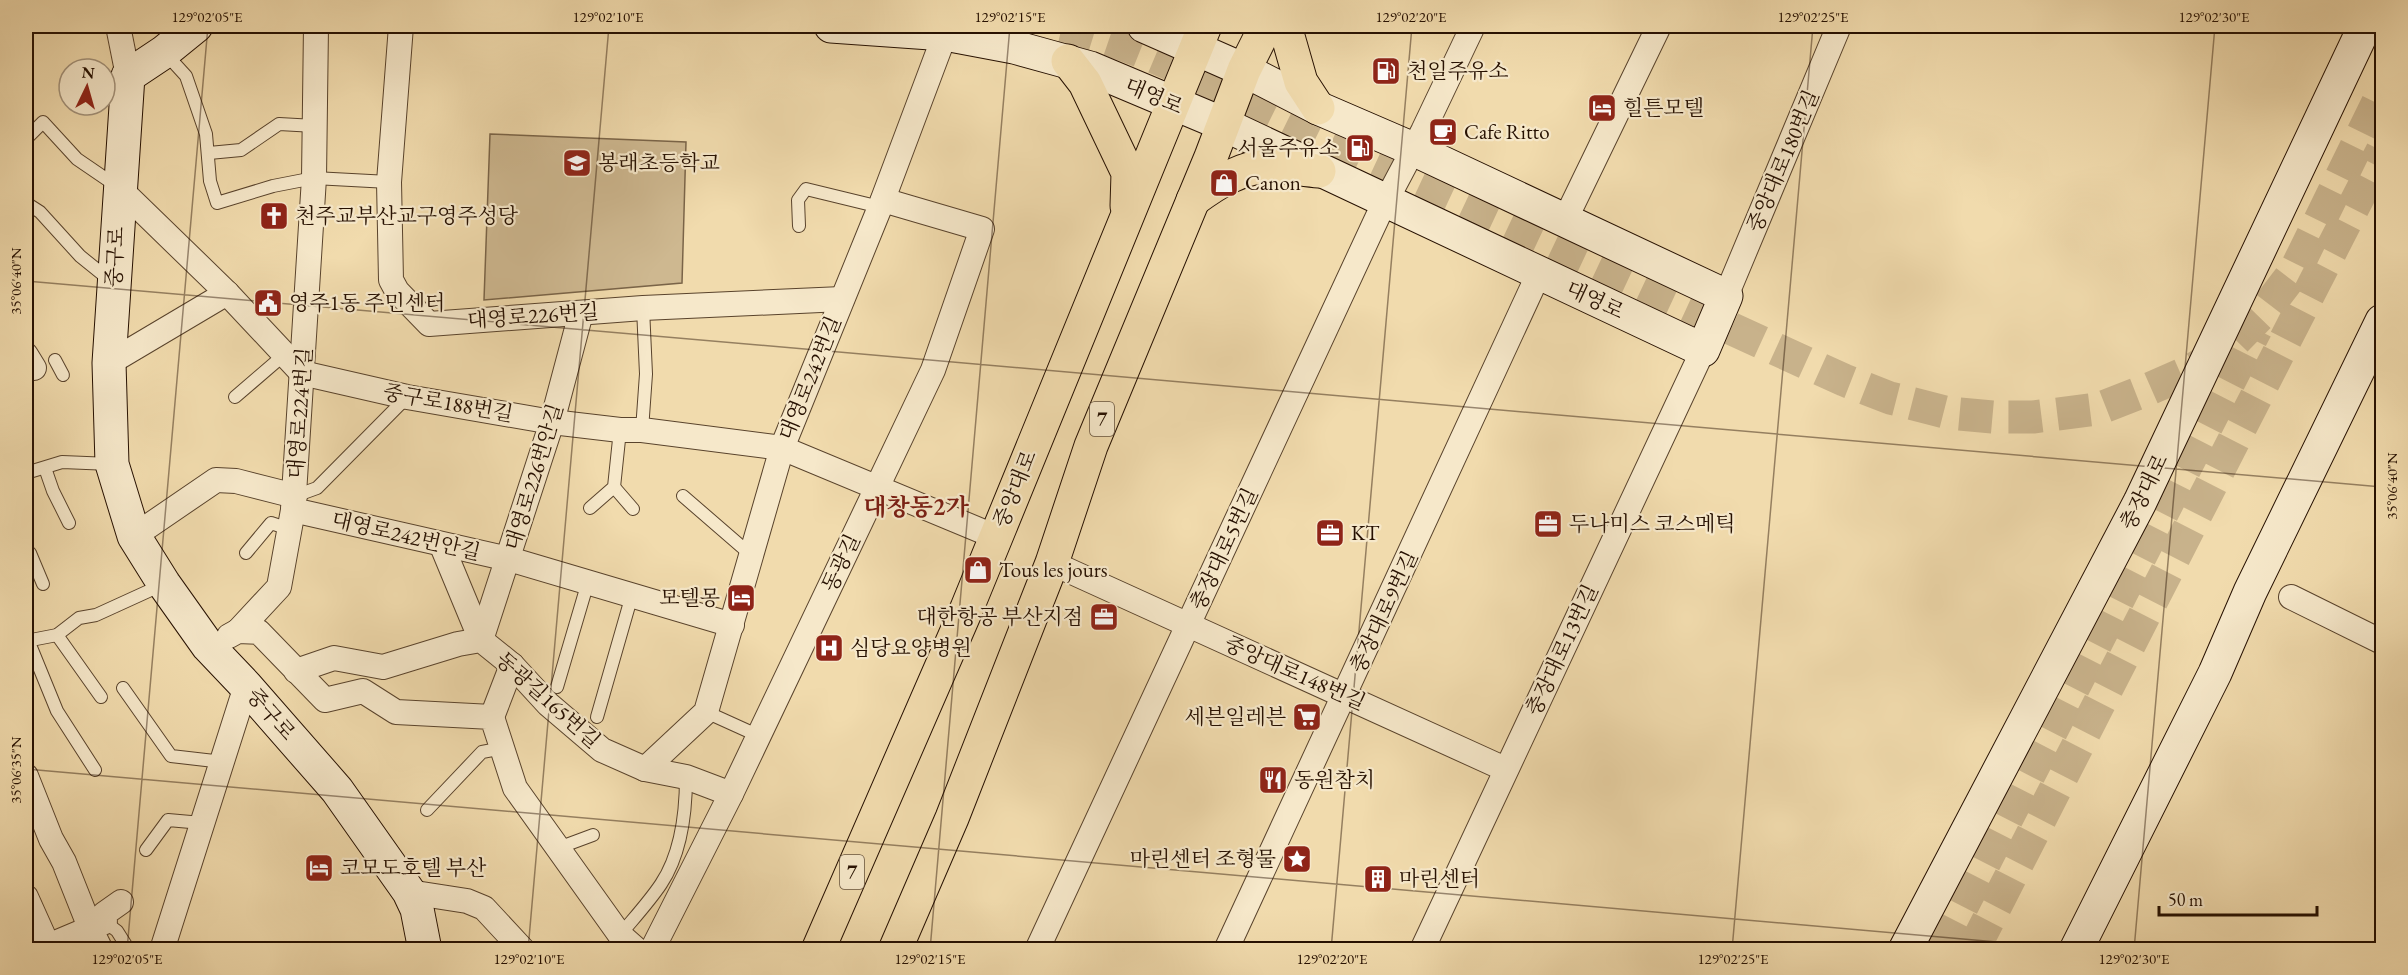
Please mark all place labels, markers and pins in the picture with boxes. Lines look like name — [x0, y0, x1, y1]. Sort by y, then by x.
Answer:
fuel station icon: 천일주유소 — [1370, 55, 1402, 87]
place label: 천일주유소 — [1407, 57, 1508, 84]
hotel icon: 힐튼모텔 — [1586, 92, 1618, 124]
place label: 힐튼모텔 — [1623, 94, 1704, 121]
cafe icon: Cafe Ritto — [1427, 116, 1459, 148]
place label: Cafe Ritto — [1464, 118, 1550, 145]
fuel station icon: 서울주유소 — [1344, 132, 1376, 164]
place label: 서울주유소 — [1238, 134, 1339, 161]
school or university icon: 봉래초등학교 — [561, 147, 593, 179]
place label: 봉래초등학교 — [598, 149, 720, 176]
shop icon: Canon — [1208, 167, 1240, 199]
place label: Canon — [1245, 169, 1301, 196]
church icon: 천주교부산교구영주성당 — [258, 200, 290, 232]
place label: 천주교부산교구영주성당 — [295, 202, 519, 229]
public building icon: 영주1동 주민센터 — [252, 287, 284, 319]
place label: 영주1동 주민센터 — [289, 289, 445, 316]
office icon: 두나미스 코스메틱 — [1532, 508, 1564, 540]
place label: 두나미스 코스메틱 — [1569, 510, 1736, 537]
office icon: KT — [1314, 517, 1346, 549]
place label: KT — [1351, 519, 1380, 546]
shop icon: Tous les jours — [962, 554, 994, 586]
place label: Tous les jours — [999, 556, 1108, 583]
hotel icon: 모텔몽 — [725, 582, 757, 614]
place label: 모텔몽 — [659, 584, 720, 611]
office icon: 대한항공 부산지점 — [1088, 601, 1120, 633]
place label: 대한항공 부산지점 — [917, 603, 1083, 630]
hospital icon: 심당요양병원 — [813, 632, 845, 664]
place label: 심당요양병원 — [850, 634, 972, 661]
supermarket icon: 세븐일레븐 — [1291, 701, 1323, 733]
place label: 세븐일레븐 — [1185, 703, 1286, 730]
restaurant icon: 동원참치 — [1257, 764, 1289, 796]
place label: 동원참치 — [1294, 766, 1375, 793]
place icon: 마린센터 조형물 — [1281, 843, 1313, 875]
place label: 마린센터 조형물 — [1130, 845, 1276, 872]
hotel icon: 코모도호텔 부산 — [303, 852, 335, 884]
place label: 코모도호텔 부산 — [340, 854, 487, 881]
building icon: 마린센터 — [1362, 863, 1394, 895]
place label: 마린센터 — [1399, 865, 1480, 892]

